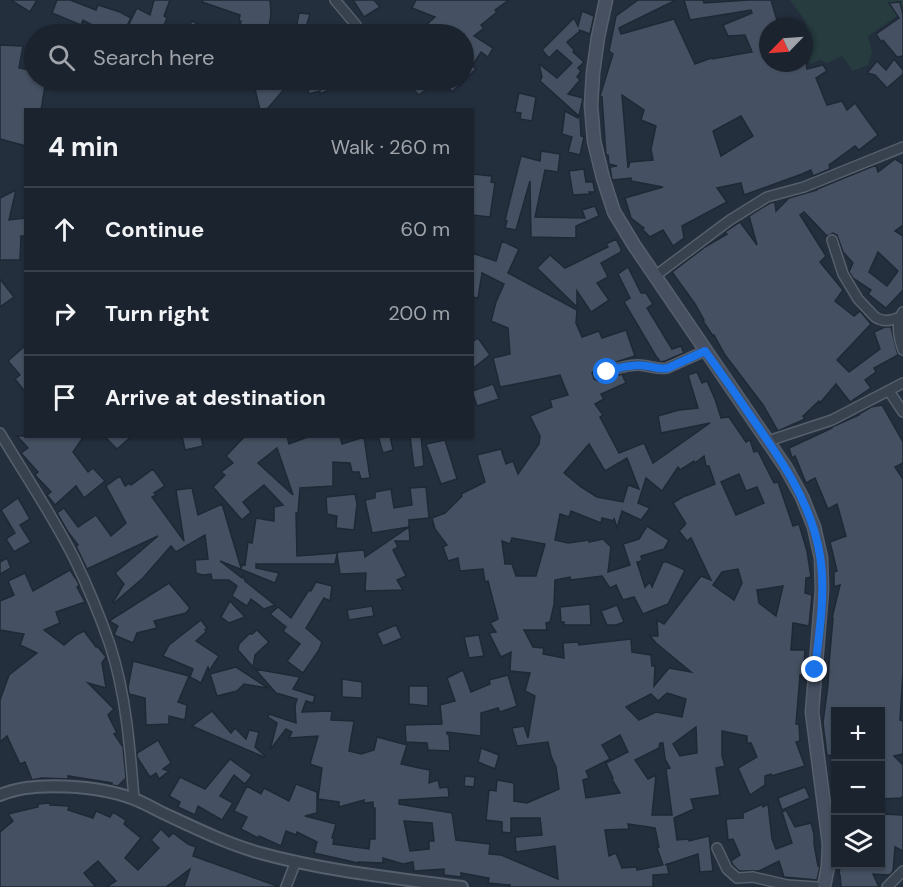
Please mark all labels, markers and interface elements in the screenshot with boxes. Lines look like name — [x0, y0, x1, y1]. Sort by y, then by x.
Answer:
north arrow — [759, 18, 813, 72]
search box — [24, 24, 474, 90]
icon: search — [45, 41, 78, 74]
text: Search here — [93, 43, 214, 72]
text: 4 min — [48, 130, 119, 164]
text: Walk · 260 m — [331, 134, 450, 160]
icon: ahead — [48, 213, 81, 246]
text: Continue — [105, 215, 204, 244]
text: 60 m — [401, 216, 450, 242]
icon: right — [48, 297, 81, 330]
text: Turn right — [105, 299, 210, 328]
text: 200 m — [388, 300, 450, 326]
route start — [593, 358, 619, 384]
icon: arrive — [48, 381, 81, 414]
text: Arrive at destination — [105, 383, 326, 412]
route end — [801, 656, 827, 682]
map controls — [831, 707, 885, 869]
button: + — [831, 707, 885, 761]
button: − — [831, 761, 885, 815]
button: layers — [831, 815, 885, 869]

